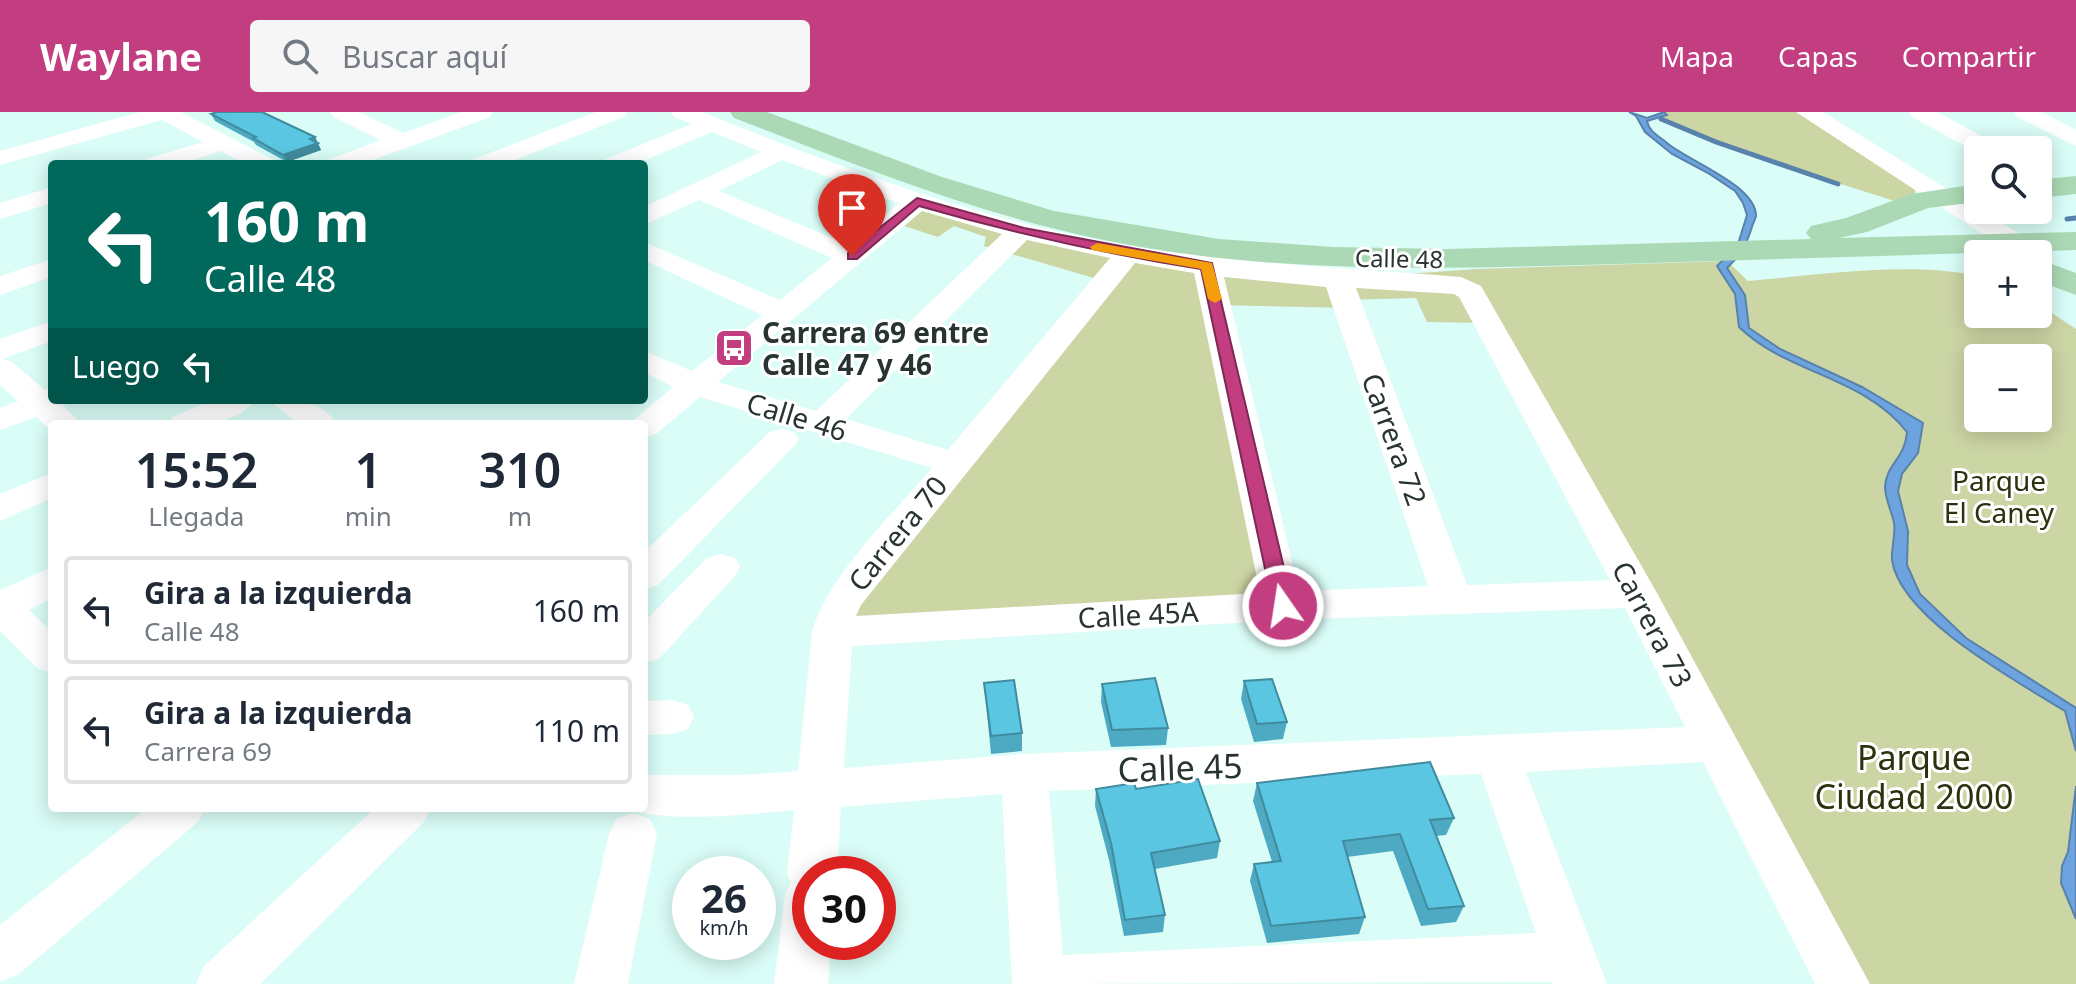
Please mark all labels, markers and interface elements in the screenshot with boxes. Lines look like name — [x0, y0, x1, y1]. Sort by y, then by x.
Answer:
search box — [250, 20, 810, 92]
text: Waylane — [40, 30, 202, 82]
icon: search — [278, 34, 322, 78]
text: Buscar aquí — [342, 36, 507, 77]
text: Mapa — [1660, 37, 1734, 75]
text: Capas — [1778, 37, 1858, 75]
text: Compartir — [1902, 37, 2036, 75]
map controls — [1964, 136, 2052, 432]
button: search — [1964, 136, 2052, 224]
pin — [818, 174, 886, 256]
text: 160 m — [204, 182, 369, 258]
icon: arrive — [830, 186, 874, 230]
icon: left — [72, 192, 176, 296]
button: + — [1964, 240, 2052, 328]
street label: Calle 48 — [1355, 241, 1443, 275]
text: Calle 48 — [204, 254, 336, 303]
place label: Carrera 69 entre Calle 47 y 46 — [762, 313, 989, 383]
bus stop icon: Carrera 69 entre Calle 47 y 46 — [713, 327, 755, 369]
icon: left — [176, 344, 220, 388]
button: − — [1964, 344, 2052, 432]
text: Luego — [72, 346, 160, 387]
street label: Carrera 72 — [1354, 368, 1436, 510]
street label: Calle 46 — [742, 383, 852, 449]
text: 15:52 — [135, 437, 258, 502]
text: 1 — [355, 437, 382, 502]
text: 310 — [479, 437, 561, 502]
park label: Parque El Caney — [1944, 461, 2055, 531]
street label: Carrera 70 — [839, 467, 955, 599]
text: Llegada — [148, 498, 244, 534]
text: min — [345, 498, 392, 534]
text: m — [508, 498, 532, 534]
street label: Carrera 73 — [1604, 554, 1702, 694]
position arrow — [1241, 564, 1325, 648]
text: Gira a la izquierda — [144, 572, 413, 613]
icon: left — [76, 588, 120, 632]
text: 160 m — [533, 590, 620, 631]
street label: Calle 45A — [1077, 592, 1199, 636]
text: Calle 48 — [144, 613, 240, 649]
text: Gira a la izquierda — [144, 692, 413, 733]
icon: left — [76, 708, 120, 752]
text: 110 m — [533, 710, 620, 751]
text: Carrera 69 — [144, 733, 272, 769]
park label: Parque Ciudad 2000 — [1815, 734, 2013, 819]
street label: Calle 45 — [1117, 742, 1243, 792]
speed limit sign: 30 — [792, 856, 896, 960]
text: 26 — [701, 870, 747, 925]
text: km/h — [699, 914, 749, 941]

